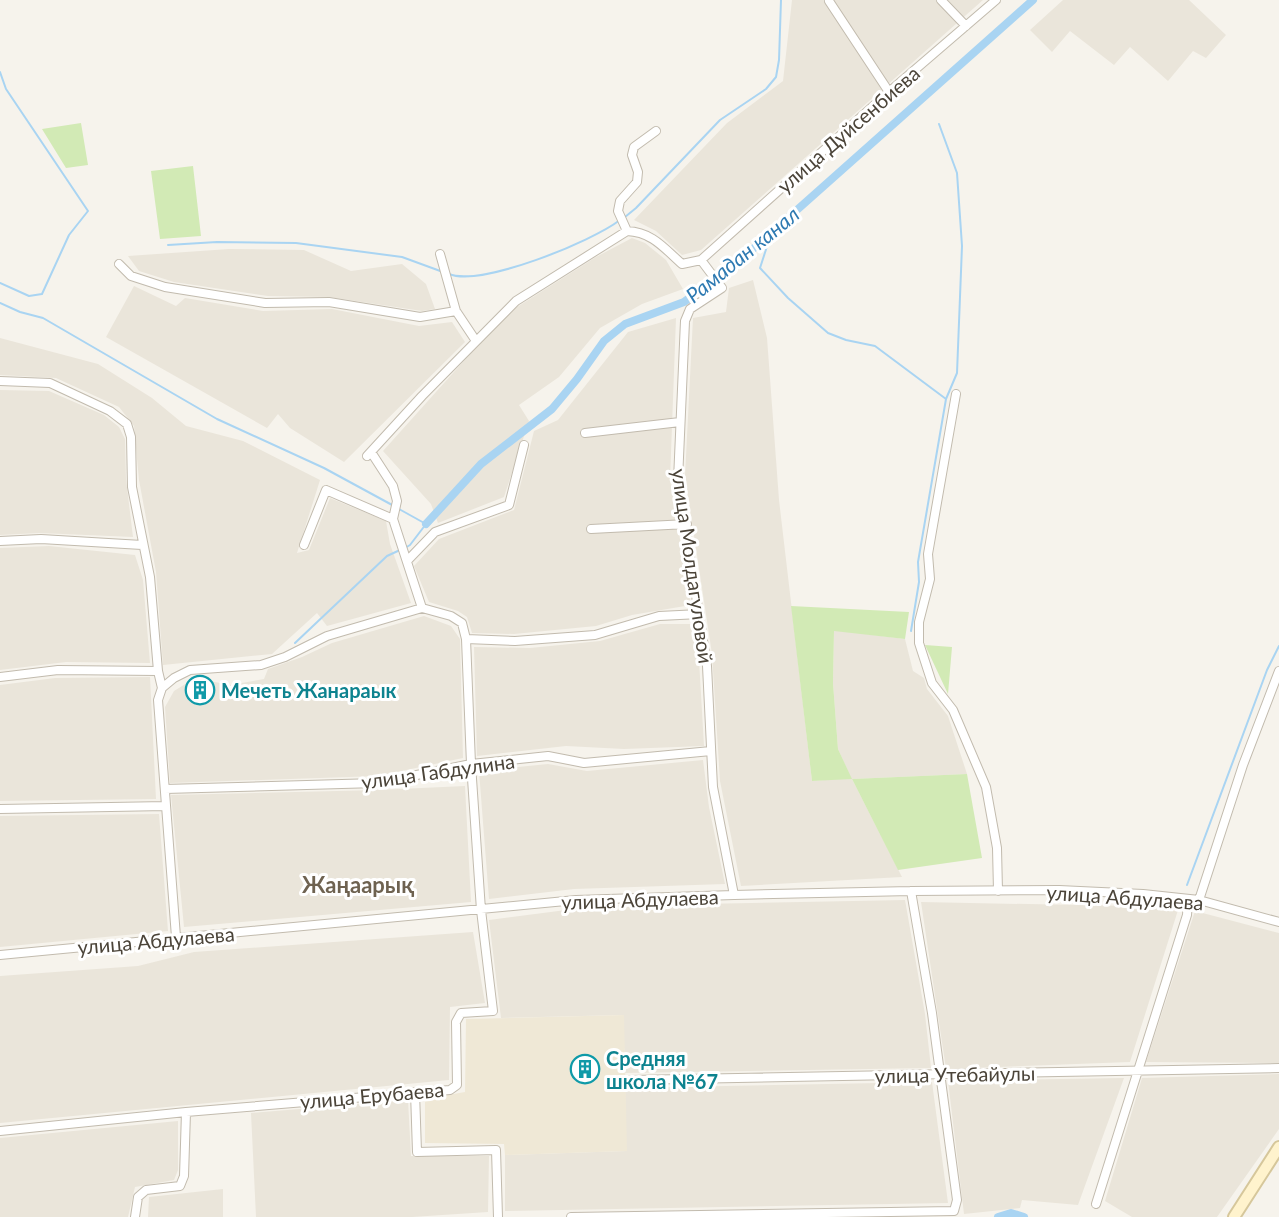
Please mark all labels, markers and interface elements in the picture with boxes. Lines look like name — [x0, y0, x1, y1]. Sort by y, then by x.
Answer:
street label: улица Дуйсенбиева — [772, 61, 924, 197]
water label: Рамадан канал — [680, 201, 804, 307]
street label: улица Молдагуловой — [667, 467, 719, 665]
building icon: Мечеть Жанараык — [184, 674, 216, 706]
place label: Мечеть Жанараык — [221, 678, 396, 702]
street label: улица Габдулина — [360, 748, 516, 794]
district label: Жаңаарық — [302, 871, 414, 898]
street label: улица Абдулаева — [1046, 880, 1204, 914]
street label: улица Абдулаева — [561, 884, 719, 914]
street label: улица Абдулаева — [77, 921, 235, 959]
place label: Средняя школа №67 — [606, 1046, 718, 1093]
building icon: Средняя школа №67 — [569, 1053, 601, 1085]
street label: улица Утебайулы — [874, 1061, 1036, 1087]
street label: улица Ерубаева — [299, 1077, 445, 1113]

